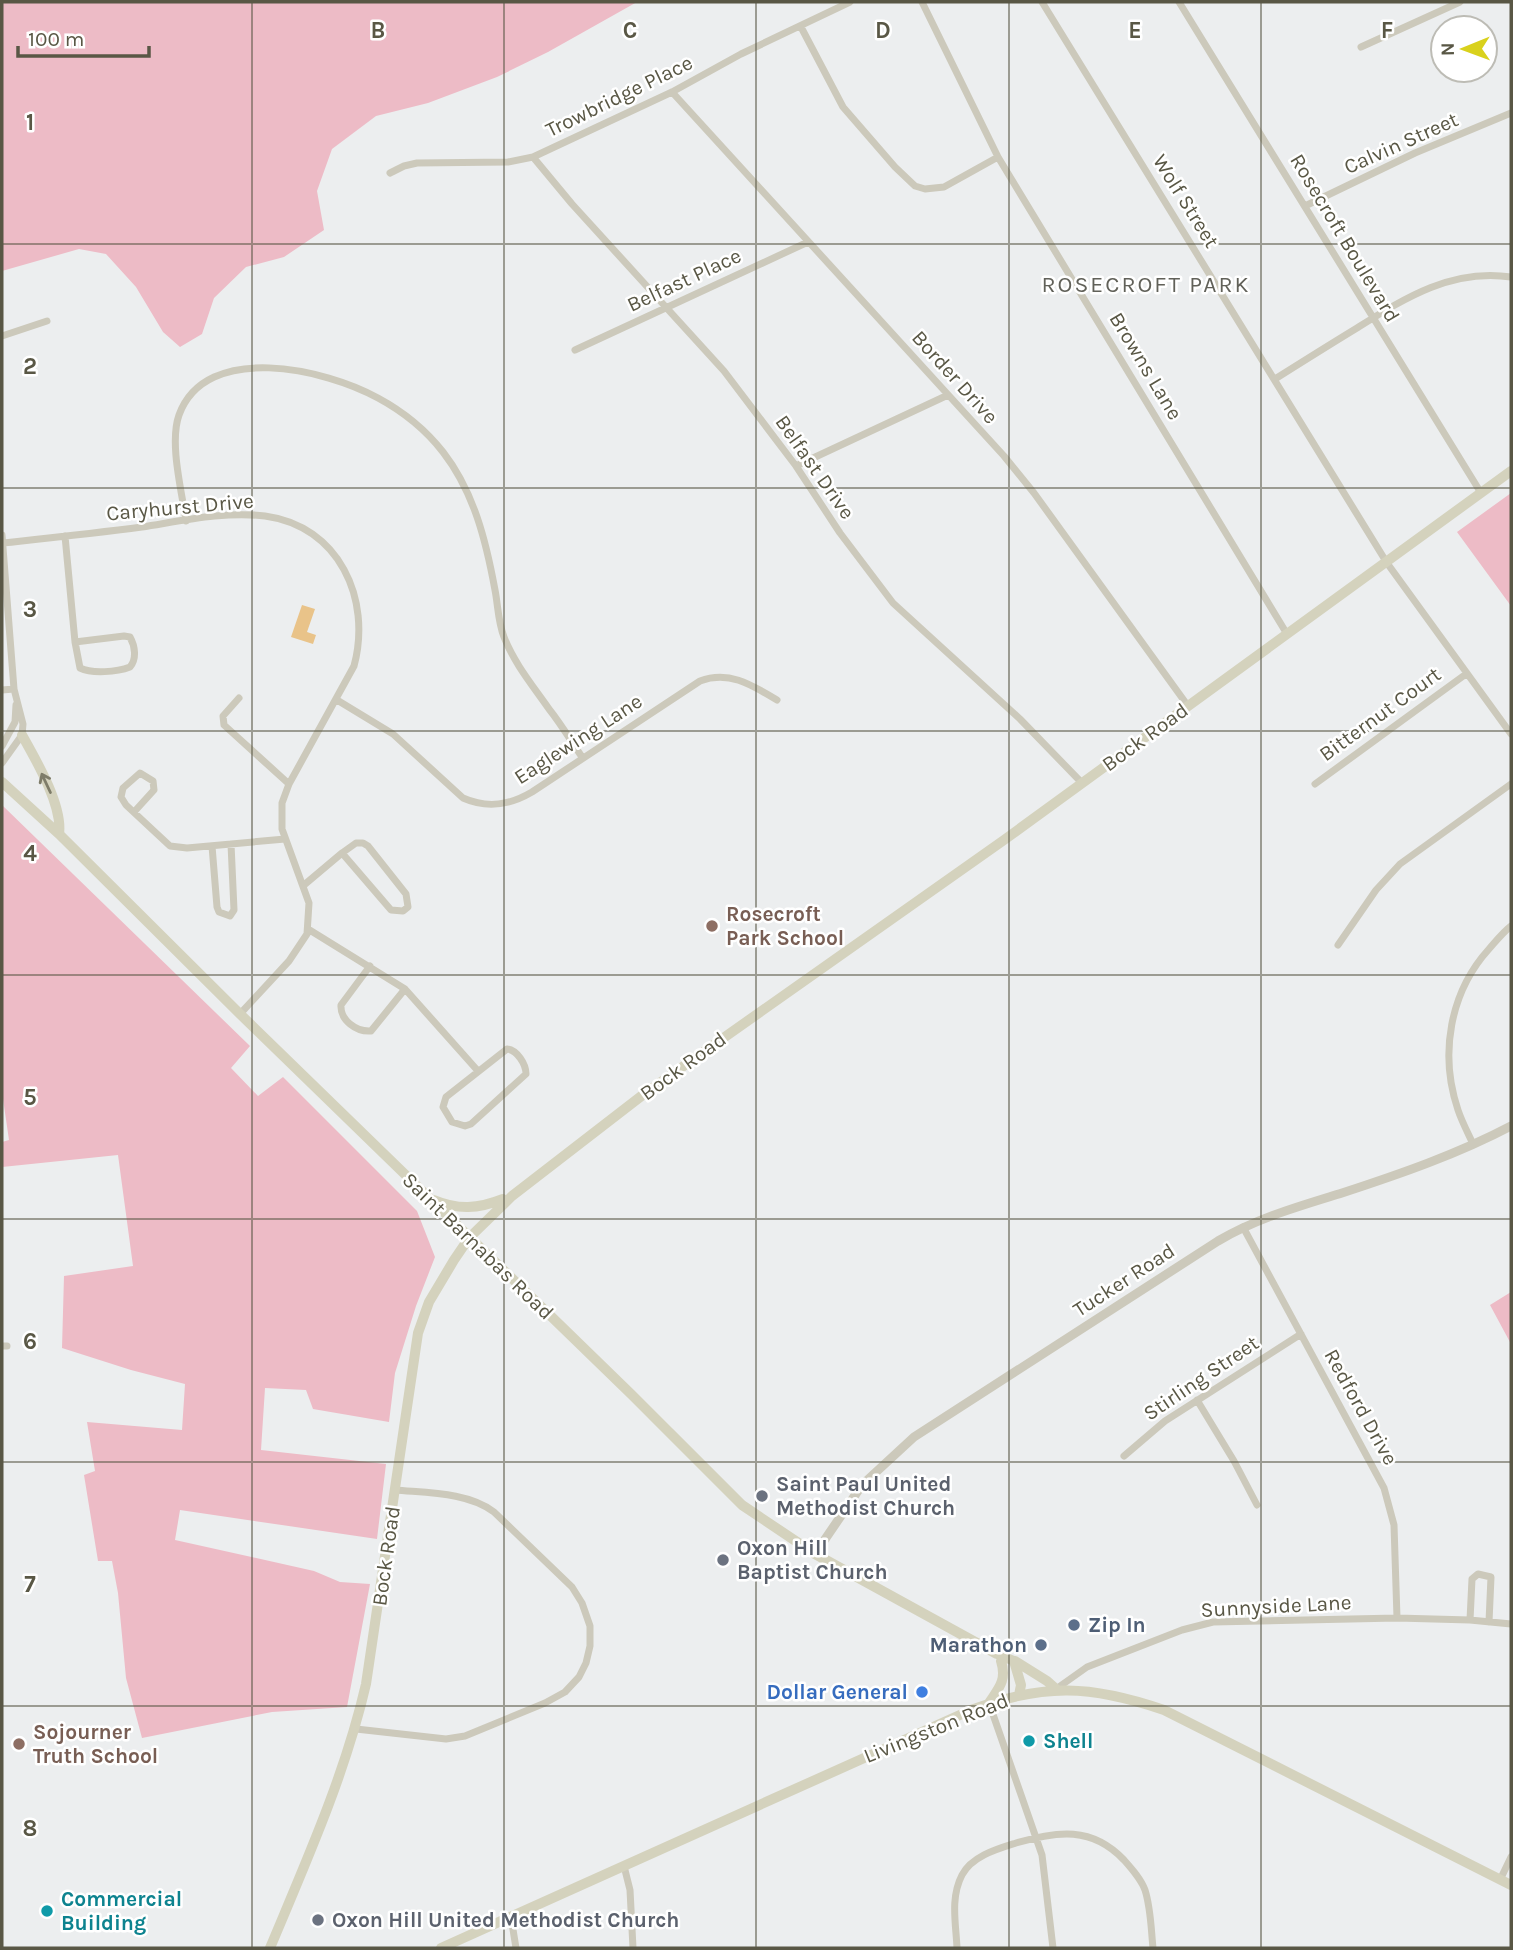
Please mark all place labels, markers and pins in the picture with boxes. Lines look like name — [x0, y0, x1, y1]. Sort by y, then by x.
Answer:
place label: Rosecroft Park School — [726, 902, 844, 950]
marker: Rosecroft Park School — [704, 918, 720, 934]
place label: Saint Paul United Methodist Church — [776, 1472, 955, 1520]
marker: Saint Paul United Methodist Church — [754, 1488, 770, 1504]
place label: Oxon Hill Baptist Church — [737, 1536, 888, 1584]
marker: Oxon Hill Baptist Church — [715, 1552, 731, 1568]
place label: Zip In — [1088, 1613, 1146, 1637]
marker: Zip In — [1066, 1617, 1082, 1633]
place label: Marathon — [929, 1633, 1027, 1657]
marker: Marathon — [1033, 1637, 1049, 1653]
place label: Dollar General — [767, 1680, 908, 1704]
marker: Dollar General — [914, 1684, 930, 1700]
place label: Sojourner Truth School — [33, 1720, 158, 1768]
place label: Shell — [1043, 1729, 1093, 1753]
marker: Shell — [1021, 1733, 1037, 1749]
marker: Sojourner Truth School — [11, 1736, 27, 1752]
place label: Commercial Building — [61, 1887, 182, 1935]
marker: Commercial Building — [39, 1903, 55, 1919]
place label: Oxon Hill United Methodist Church — [332, 1908, 679, 1932]
marker: Oxon Hill United Methodist Church — [310, 1912, 326, 1928]

